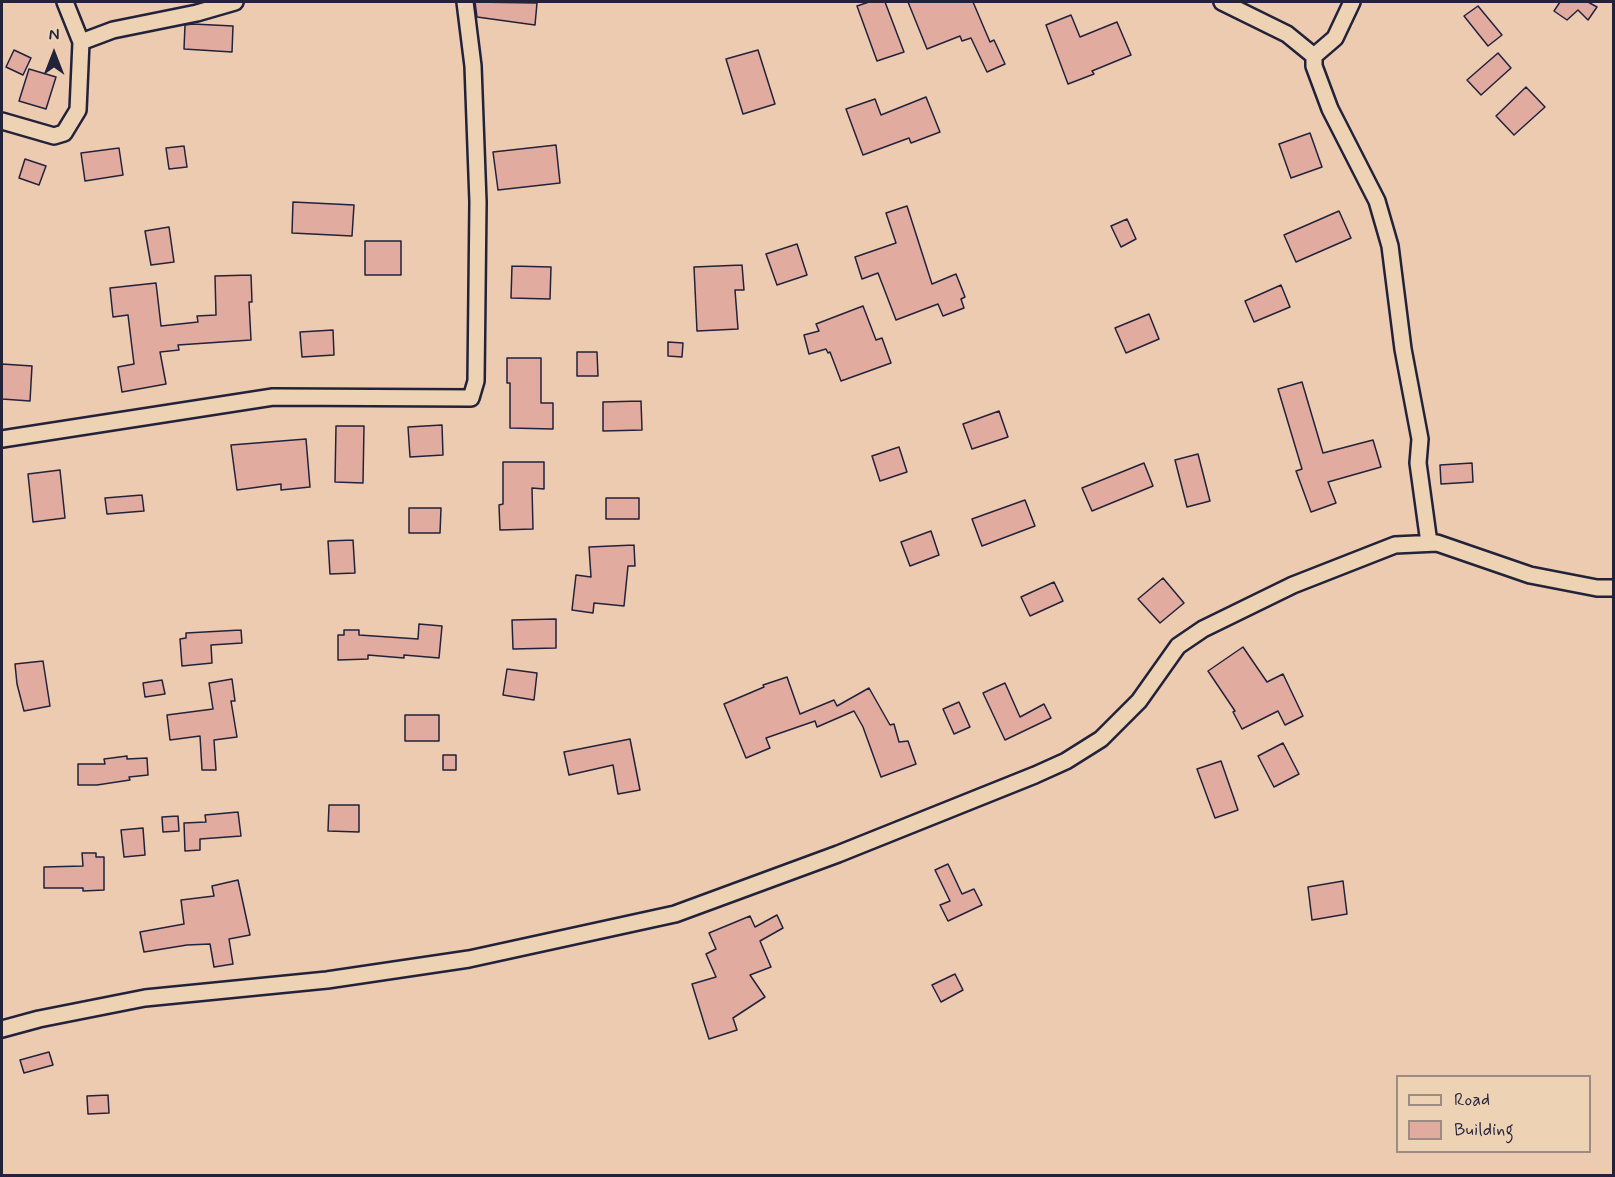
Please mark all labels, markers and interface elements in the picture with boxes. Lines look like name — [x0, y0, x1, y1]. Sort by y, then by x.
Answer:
north arrow — [24, 24, 84, 84]
text: N — [49, 25, 59, 46]
legend — [1396, 1075, 1591, 1153]
text: Road — [1454, 1088, 1490, 1112]
text: Building — [1454, 1118, 1514, 1142]

